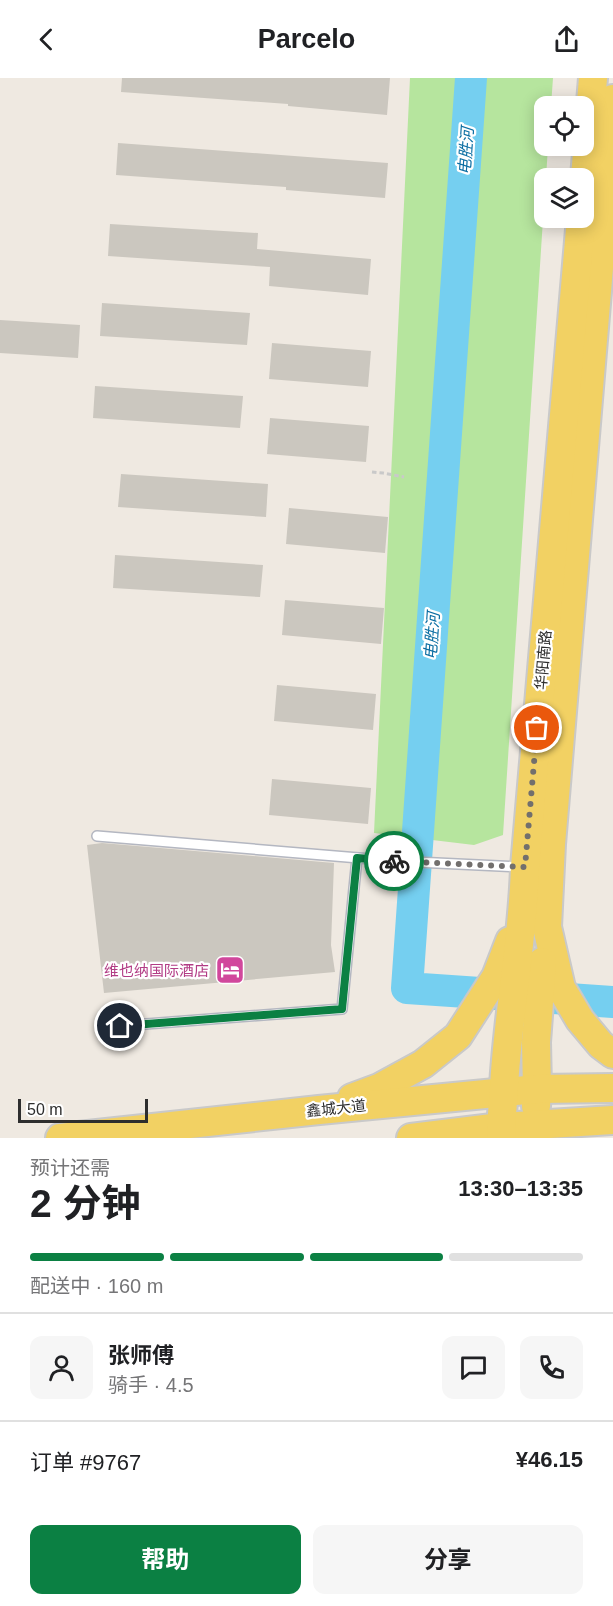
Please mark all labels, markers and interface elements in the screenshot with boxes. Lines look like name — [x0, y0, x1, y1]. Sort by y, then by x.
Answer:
icon: back — [30, 23, 63, 56]
icon: share — [550, 23, 583, 56]
text: Parcelo — [258, 24, 355, 54]
map controls — [534, 96, 594, 228]
button: locate — [534, 96, 594, 156]
water label: 电胜河 — [456, 123, 476, 176]
button: layers — [534, 168, 594, 228]
water label: 电胜河 — [422, 608, 442, 661]
street label: 华阳南路 — [532, 629, 554, 691]
pin — [511, 702, 562, 753]
icon: bag — [520, 711, 553, 744]
courier — [364, 831, 424, 891]
icon: bike — [378, 845, 411, 878]
hotel icon: 维也纳国际酒店 — [214, 954, 246, 986]
place label: 维也纳国际酒店 — [104, 962, 209, 979]
pin — [94, 1000, 145, 1051]
icon: home — [103, 1009, 136, 1042]
scale bar — [18, 1096, 148, 1124]
street label: 鑫城大道 — [305, 1096, 367, 1120]
text: 50 m — [27, 1101, 63, 1118]
text: 预计还需 — [30, 1157, 110, 1179]
text: 13:30–13:35 — [458, 1176, 583, 1201]
text: 2 分钟 — [30, 1182, 141, 1225]
text: 配送中 · 160 m — [30, 1275, 163, 1297]
button: person — [30, 1336, 93, 1399]
button: chat — [442, 1336, 505, 1399]
button: phone — [520, 1336, 583, 1399]
text: 张师傅 — [108, 1343, 174, 1368]
text: 骑手 · 4.5 — [108, 1374, 194, 1396]
text: ¥46.15 — [516, 1447, 583, 1472]
text: 订单 #9767 — [30, 1450, 141, 1475]
button: 帮助 — [30, 1525, 301, 1594]
button: 分享 — [313, 1525, 583, 1594]

